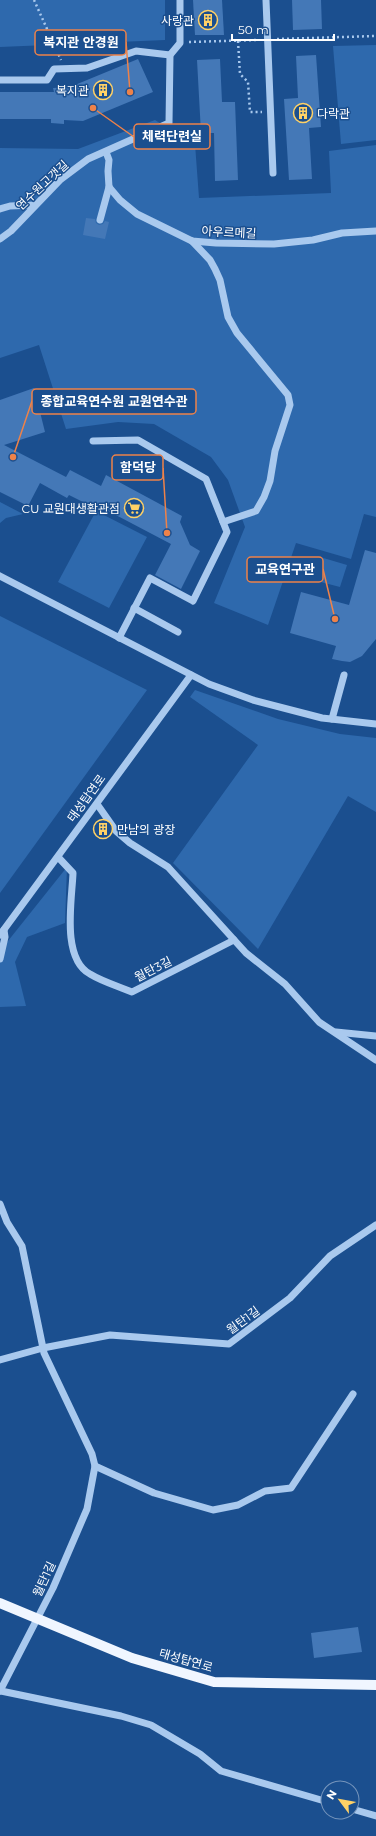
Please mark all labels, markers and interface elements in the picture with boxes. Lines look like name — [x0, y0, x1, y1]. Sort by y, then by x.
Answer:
building icon: 사랑관 — [197, 9, 219, 31]
place label: 사랑관 — [161, 13, 194, 28]
scale bar — [232, 16, 334, 42]
text: 50 m — [238, 22, 269, 37]
callout: 복지관 안경원 — [35, 30, 126, 55]
text: 복지관 안경원 — [43, 34, 119, 50]
building icon: 복지관 — [92, 79, 114, 101]
place label: 복지관 — [56, 83, 89, 98]
building icon: 다락관 — [292, 102, 314, 124]
place label: 다락관 — [317, 106, 350, 121]
callout: 체력단련실 — [134, 124, 210, 149]
text: 체력단련실 — [142, 128, 202, 144]
street label: 연수원고갯길 — [13, 157, 71, 213]
street label: 아우르메길 — [201, 223, 257, 241]
callout: 종합교육연수원 교원연수관 — [32, 389, 196, 414]
text: 종합교육연수원 교원연수관 — [40, 393, 188, 409]
callout: 함덕당 — [112, 455, 163, 480]
text: 함덕당 — [120, 459, 156, 475]
supermarket icon: CU 교원대생활관점 — [123, 497, 145, 519]
place label: CU 교원대생활관점 — [22, 501, 120, 516]
callout: 교육연구관 — [247, 557, 323, 582]
text: 교육연구관 — [255, 561, 315, 577]
street label: 태성탑연로 — [64, 771, 108, 825]
building icon: 만남의 광장 — [92, 818, 114, 840]
place label: 만남의 광장 — [117, 822, 175, 837]
street label: 월탄3길 — [132, 953, 174, 985]
street label: 월탄1길 — [223, 1303, 263, 1337]
street label: 월탄1길 — [29, 1559, 59, 1599]
street label: 태성탑연로 — [157, 1645, 215, 1675]
north arrow — [320, 1780, 360, 1820]
text: N — [323, 1787, 340, 1802]

